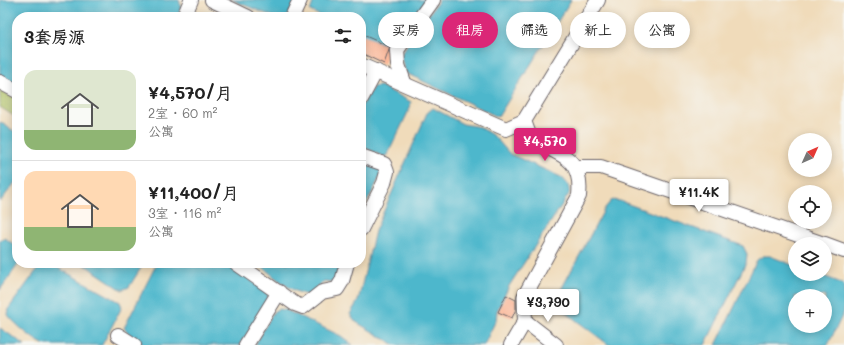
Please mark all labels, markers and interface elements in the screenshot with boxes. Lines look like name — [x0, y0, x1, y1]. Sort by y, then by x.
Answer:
chip: 买房 — [378, 12, 434, 48]
chip: 租房 — [442, 12, 498, 48]
chip: 筛选 — [506, 12, 562, 48]
chip: 新上 — [570, 12, 626, 48]
chip: 公寓 — [634, 12, 690, 48]
text: 3套房源 — [24, 25, 85, 47]
icon: filters — [332, 25, 354, 47]
text: ¥4,570/月 — [148, 81, 232, 103]
icon: home — [56, 86, 104, 134]
text: 2室 · 60 m² — [148, 104, 218, 121]
text: 公寓 — [148, 122, 174, 139]
pin: ¥4,570 — [512, 128, 578, 162]
text: ¥4,570 — [523, 132, 567, 149]
north arrow — [788, 133, 832, 177]
map controls — [788, 133, 832, 333]
pin: ¥11.4K — [666, 179, 732, 213]
text: ¥11,400/月 — [148, 181, 239, 203]
text: ¥11.4K — [679, 183, 719, 200]
button: locate — [788, 185, 832, 229]
icon: home — [56, 187, 104, 235]
text: 3室 · 116 m² — [148, 204, 222, 221]
text: 公寓 — [148, 222, 174, 239]
button: layers — [788, 237, 832, 281]
pin: ¥3,790 — [515, 289, 581, 323]
button: + — [788, 289, 832, 333]
text: ¥3,790 — [526, 293, 570, 310]

